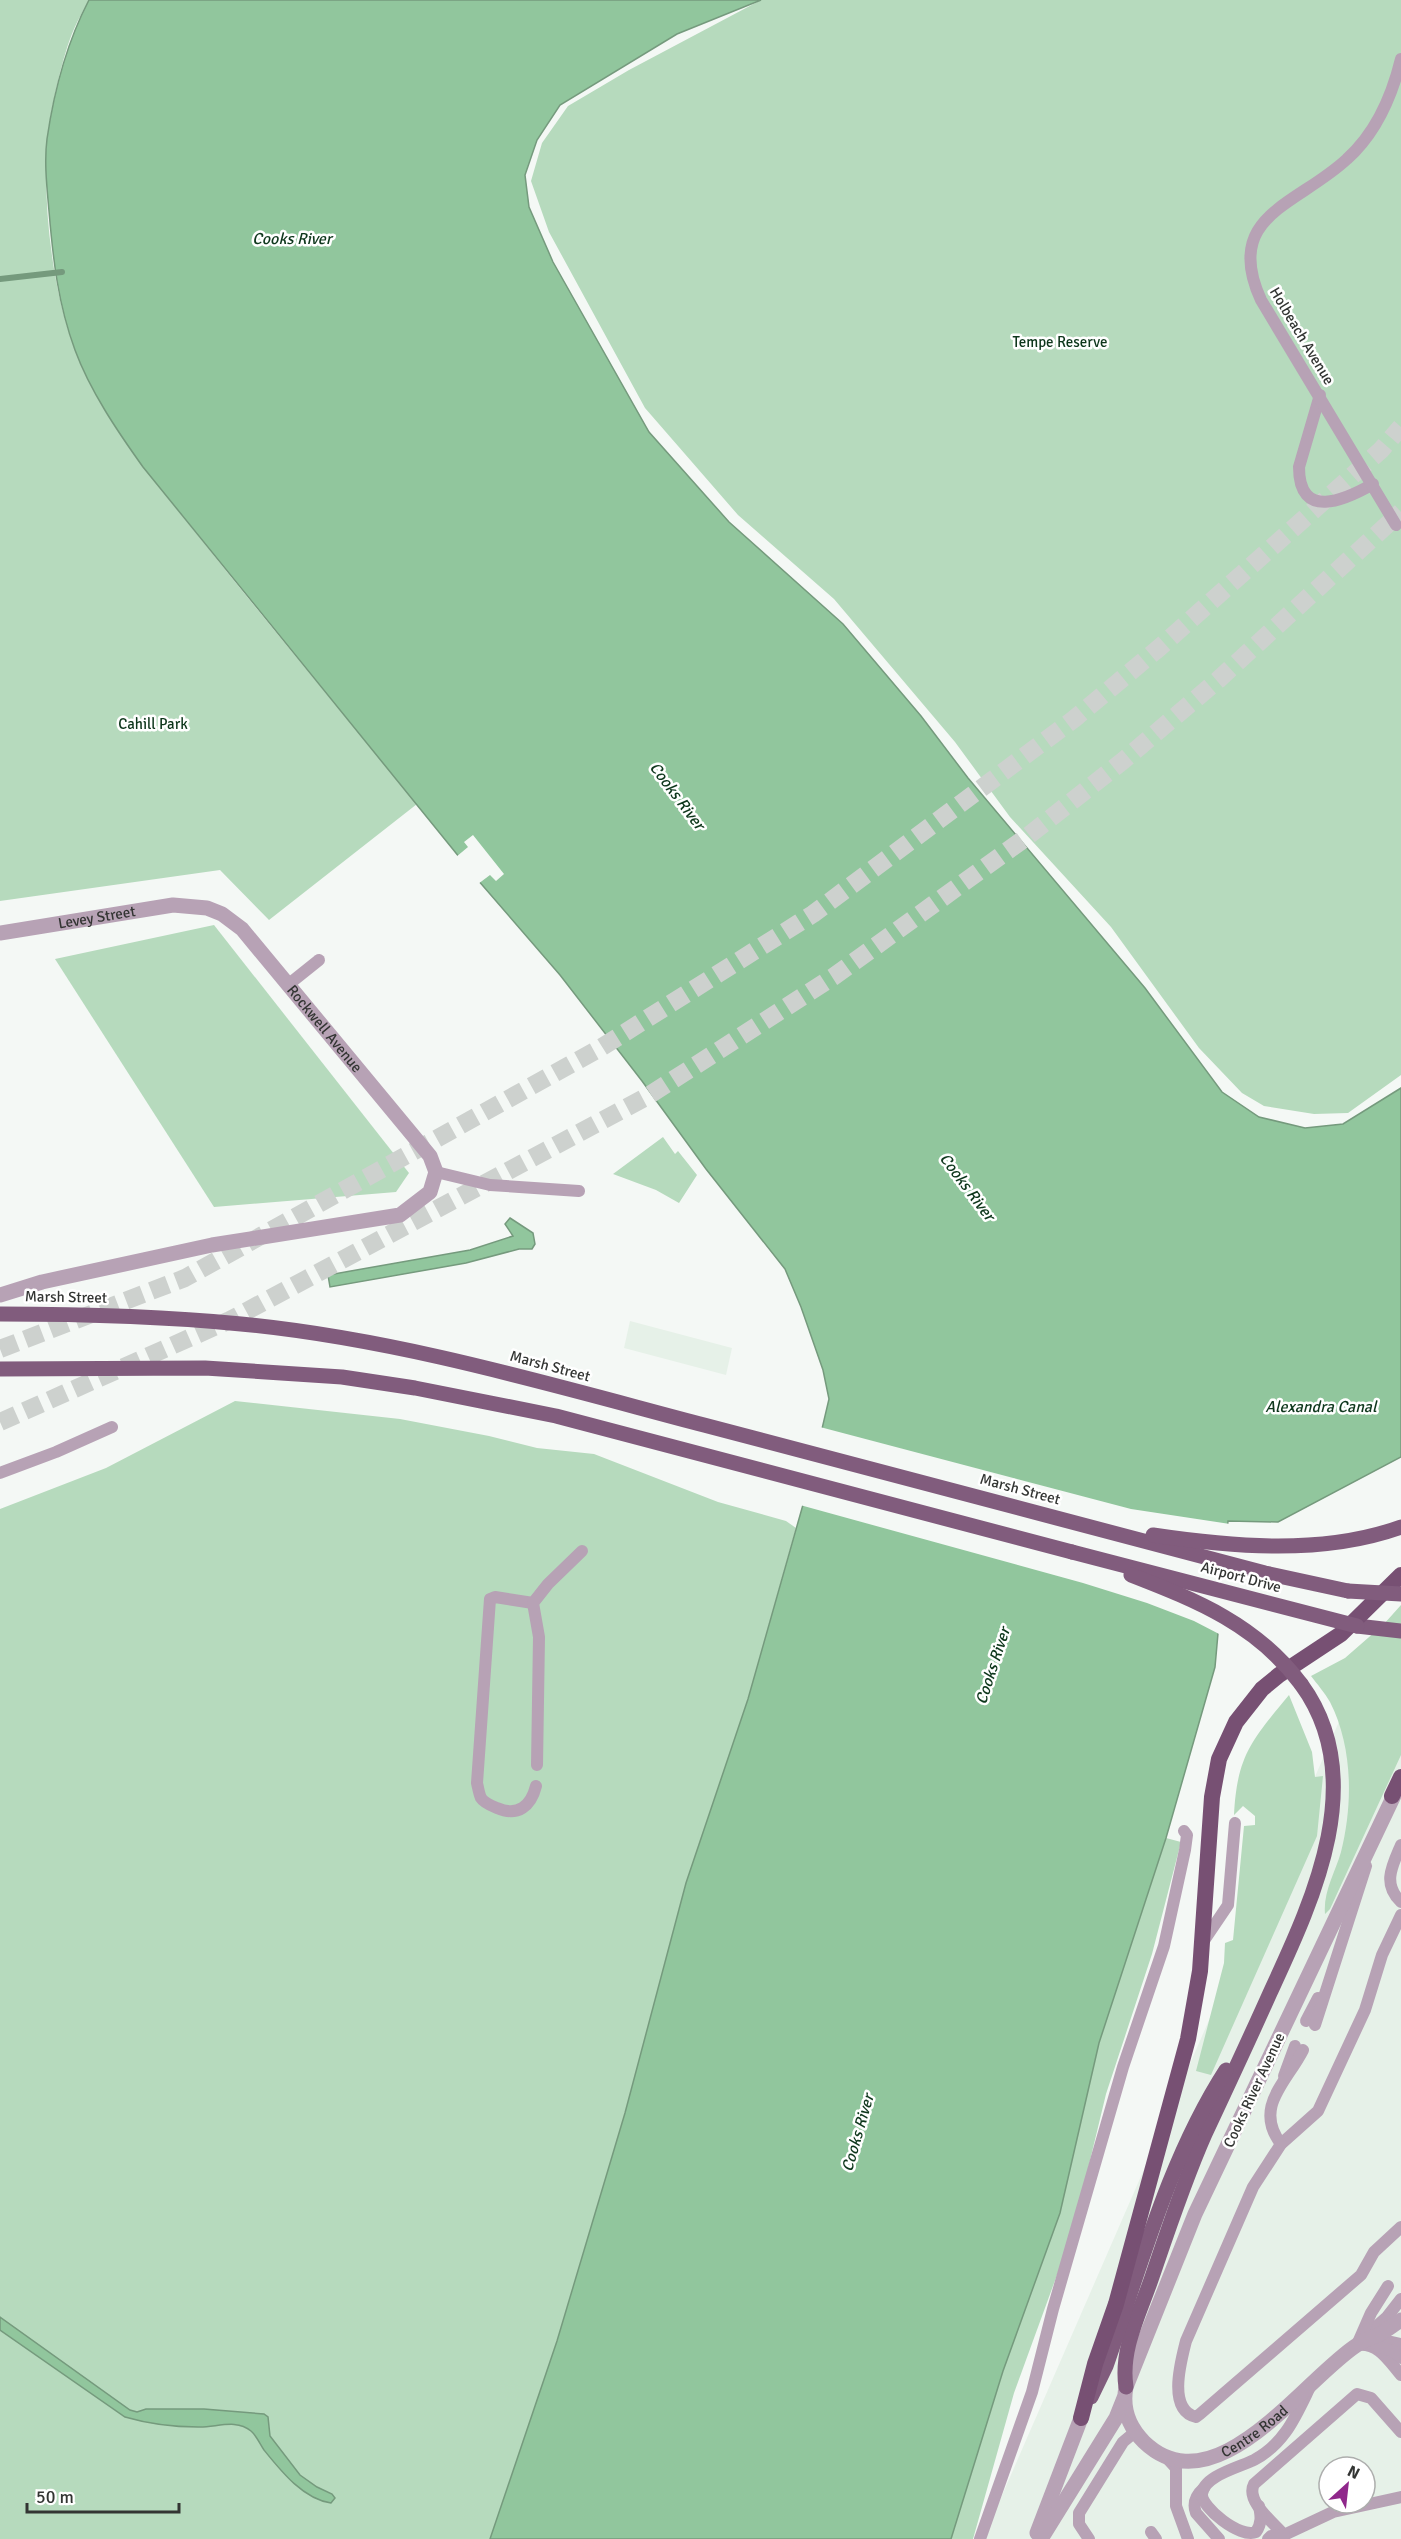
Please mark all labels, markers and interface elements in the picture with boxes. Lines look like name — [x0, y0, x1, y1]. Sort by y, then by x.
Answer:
water label: Cooks River — [252, 229, 334, 249]
street label: Holbeach Avenue — [1266, 284, 1338, 388]
park label: Tempe Reserve — [1013, 333, 1107, 351]
park label: Cahill Park — [118, 715, 188, 733]
water label: Cooks River — [645, 758, 710, 835]
street label: Levey Street — [57, 902, 137, 932]
street label: Rockwell Avenue — [283, 981, 366, 1076]
water label: Cooks River — [935, 1149, 1000, 1226]
street label: Marsh Street — [25, 1287, 107, 1307]
street label: Marsh Street — [508, 1347, 592, 1385]
water label: Alexandra Canal — [1265, 1397, 1378, 1417]
street label: Marsh Street — [978, 1470, 1062, 1508]
street label: Airport Drive — [1199, 1558, 1283, 1596]
water label: Cooks River — [971, 1623, 1015, 1707]
street label: Cooks River Avenue — [1219, 2030, 1289, 2150]
water label: Cooks River — [837, 2090, 879, 2174]
street label: Centre Road — [1218, 2401, 1292, 2461]
north arrow — [1317, 2455, 1377, 2515]
text: N — [1344, 2461, 1363, 2484]
scale bar — [27, 2476, 178, 2514]
text: 50 m — [36, 2486, 74, 2508]

